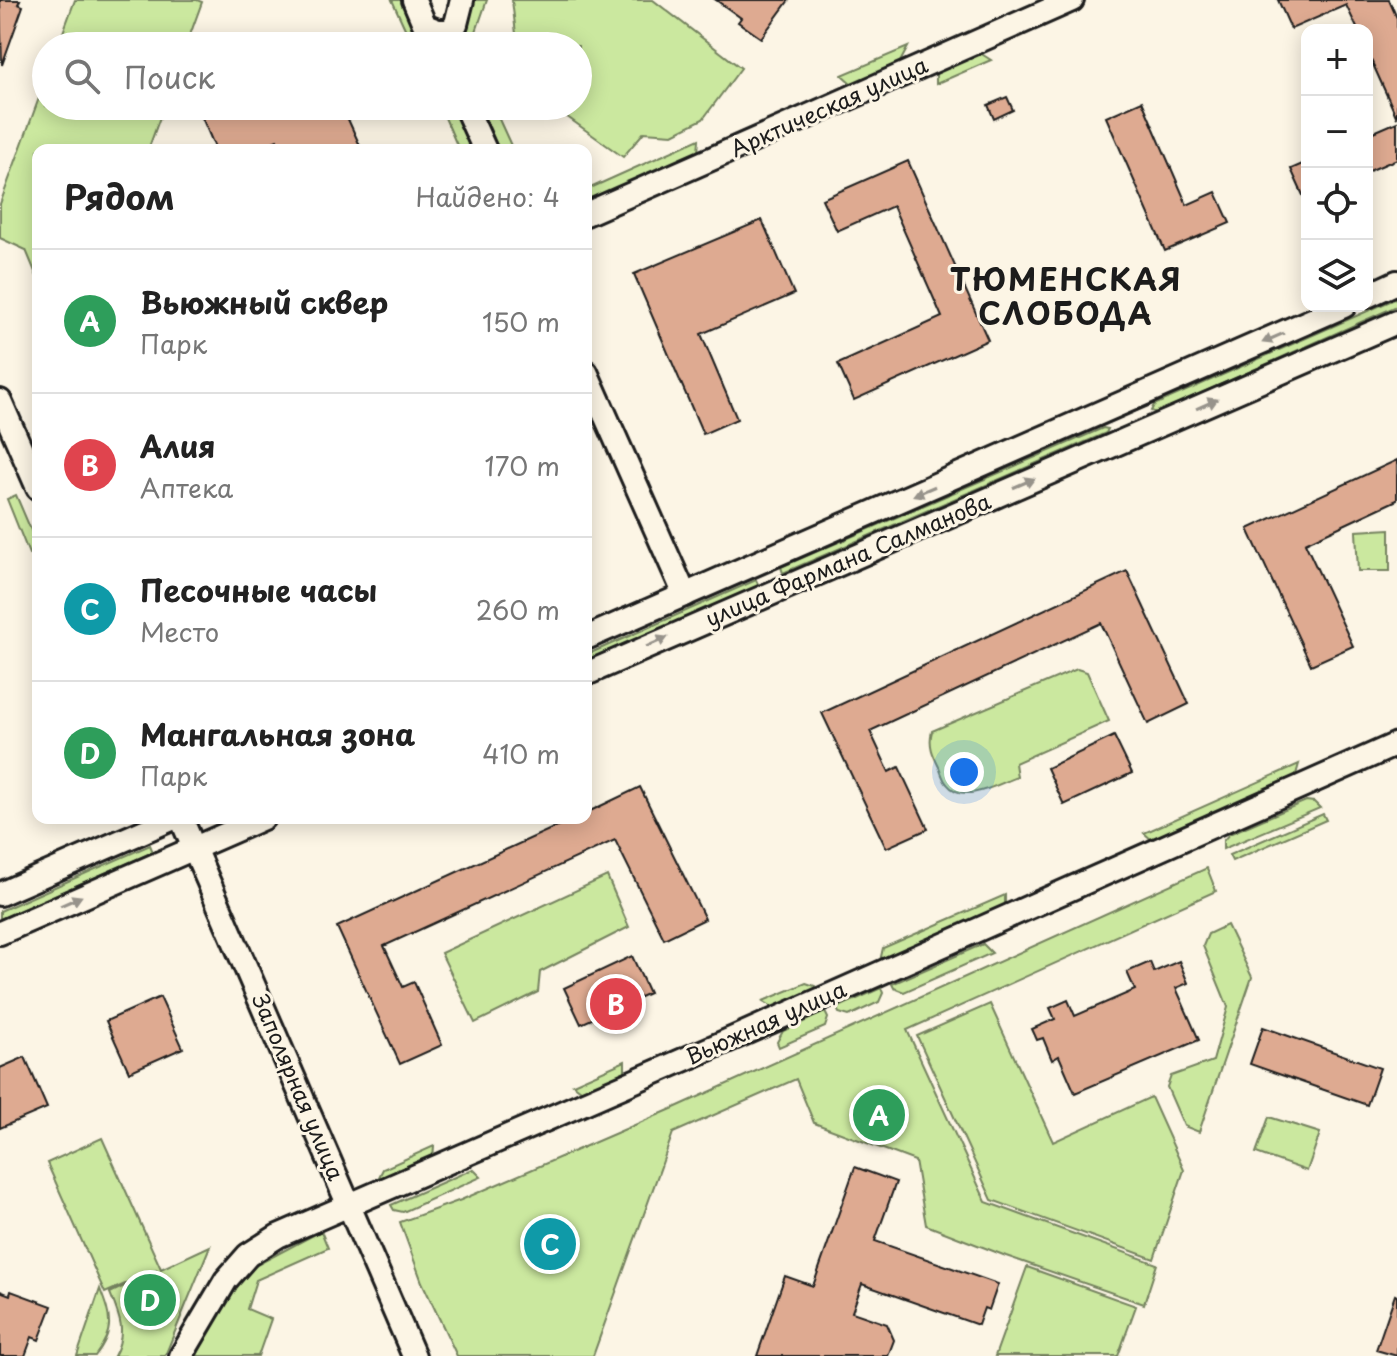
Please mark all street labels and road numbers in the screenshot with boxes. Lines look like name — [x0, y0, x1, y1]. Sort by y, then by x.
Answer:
street label: Арктическая улица — [724, 47, 933, 164]
street label: улица Фармана Салманова — [700, 483, 995, 634]
street label: Вьюжная улица — [680, 971, 851, 1072]
street label: Заполярная улица — [245, 988, 354, 1185]

